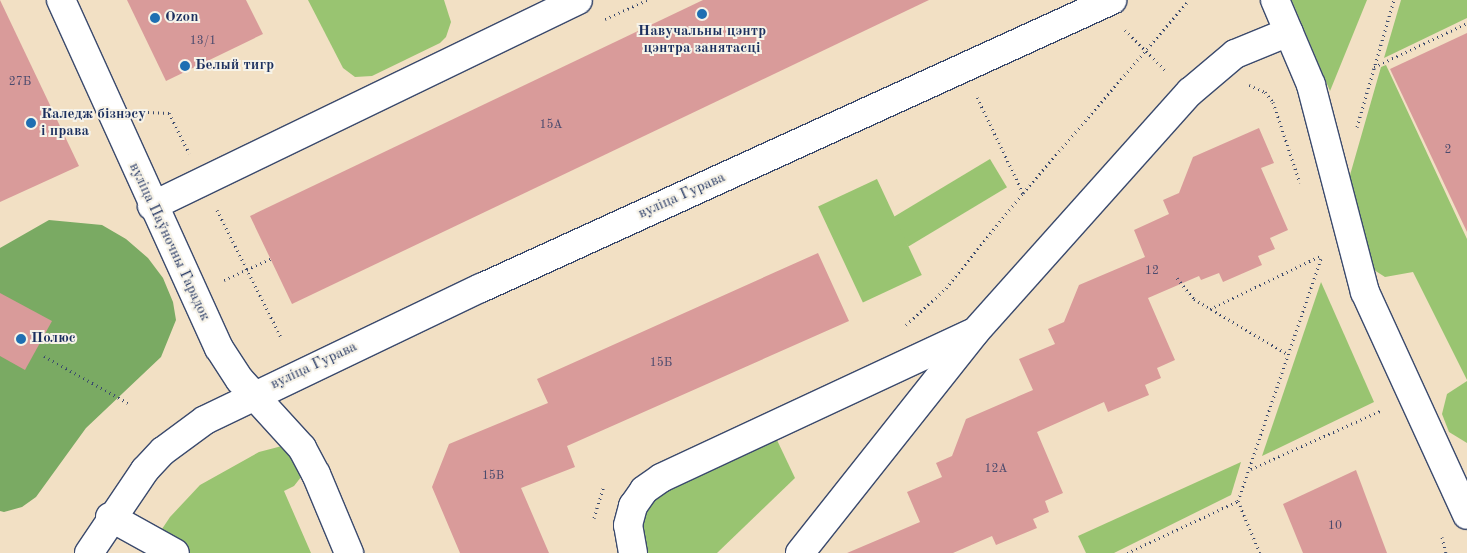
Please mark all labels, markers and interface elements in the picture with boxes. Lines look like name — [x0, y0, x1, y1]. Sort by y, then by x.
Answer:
marker: Навучальны цэнтр цэнтра занятасці — [696, 8, 708, 20]
place label: Ozon — [165, 9, 198, 27]
marker: Ozon — [149, 12, 161, 24]
place label: Навучальны цэнтр цэнтра занятасці — [638, 22, 766, 57]
house number: 13/1 — [190, 35, 216, 49]
place label: Белый тигр — [195, 57, 274, 75]
marker: Белый тигр — [179, 60, 191, 72]
house number: 27Б — [9, 76, 31, 90]
place label: Каледж бізнэсу і права — [41, 105, 146, 140]
marker: Каледж бізнэсу і права — [25, 117, 37, 129]
house number: 15А — [539, 119, 563, 133]
house number: 2 — [1445, 144, 1451, 158]
street label: вуліца Паўночны Гарадок — [124, 160, 214, 324]
street label: вуліца Гурава — [636, 169, 728, 223]
house number: 12 — [1145, 265, 1159, 279]
place label: Полюс — [31, 330, 76, 348]
marker: Полюс — [15, 333, 27, 345]
street label: вуліца Гурава — [268, 338, 360, 394]
house number: 15Б — [650, 357, 672, 371]
house number: 12А — [984, 463, 1008, 477]
house number: 15В — [482, 470, 504, 484]
house number: 10 — [1328, 520, 1342, 534]

